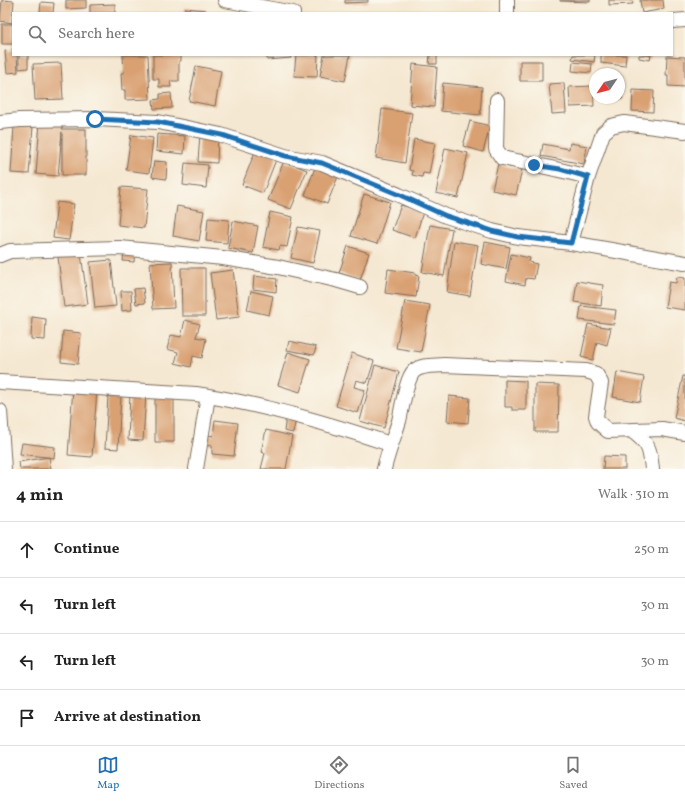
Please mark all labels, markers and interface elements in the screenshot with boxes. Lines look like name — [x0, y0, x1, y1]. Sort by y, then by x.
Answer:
search box — [12, 12, 673, 56]
icon: search — [26, 23, 48, 45]
text: Search here — [58, 24, 135, 45]
north arrow — [589, 68, 625, 104]
route start — [86, 110, 104, 128]
route end — [525, 156, 543, 174]
text: 4 min — [16, 484, 63, 507]
text: Walk · 310 m — [598, 486, 669, 504]
icon: ahead — [16, 539, 38, 561]
text: Continue — [54, 539, 119, 560]
text: 250 m — [634, 541, 669, 559]
icon: left — [16, 595, 38, 617]
text: Turn left — [54, 595, 116, 616]
text: 30 m — [641, 597, 669, 615]
icon: left — [16, 651, 38, 673]
text: Turn left — [54, 651, 116, 672]
text: 30 m — [641, 653, 669, 671]
icon: arrive — [16, 707, 38, 729]
text: Arrive at destination — [54, 707, 201, 728]
tab: Map — [97, 754, 119, 793]
tab: Directions — [314, 754, 365, 793]
tab: Saved — [559, 754, 588, 793]

